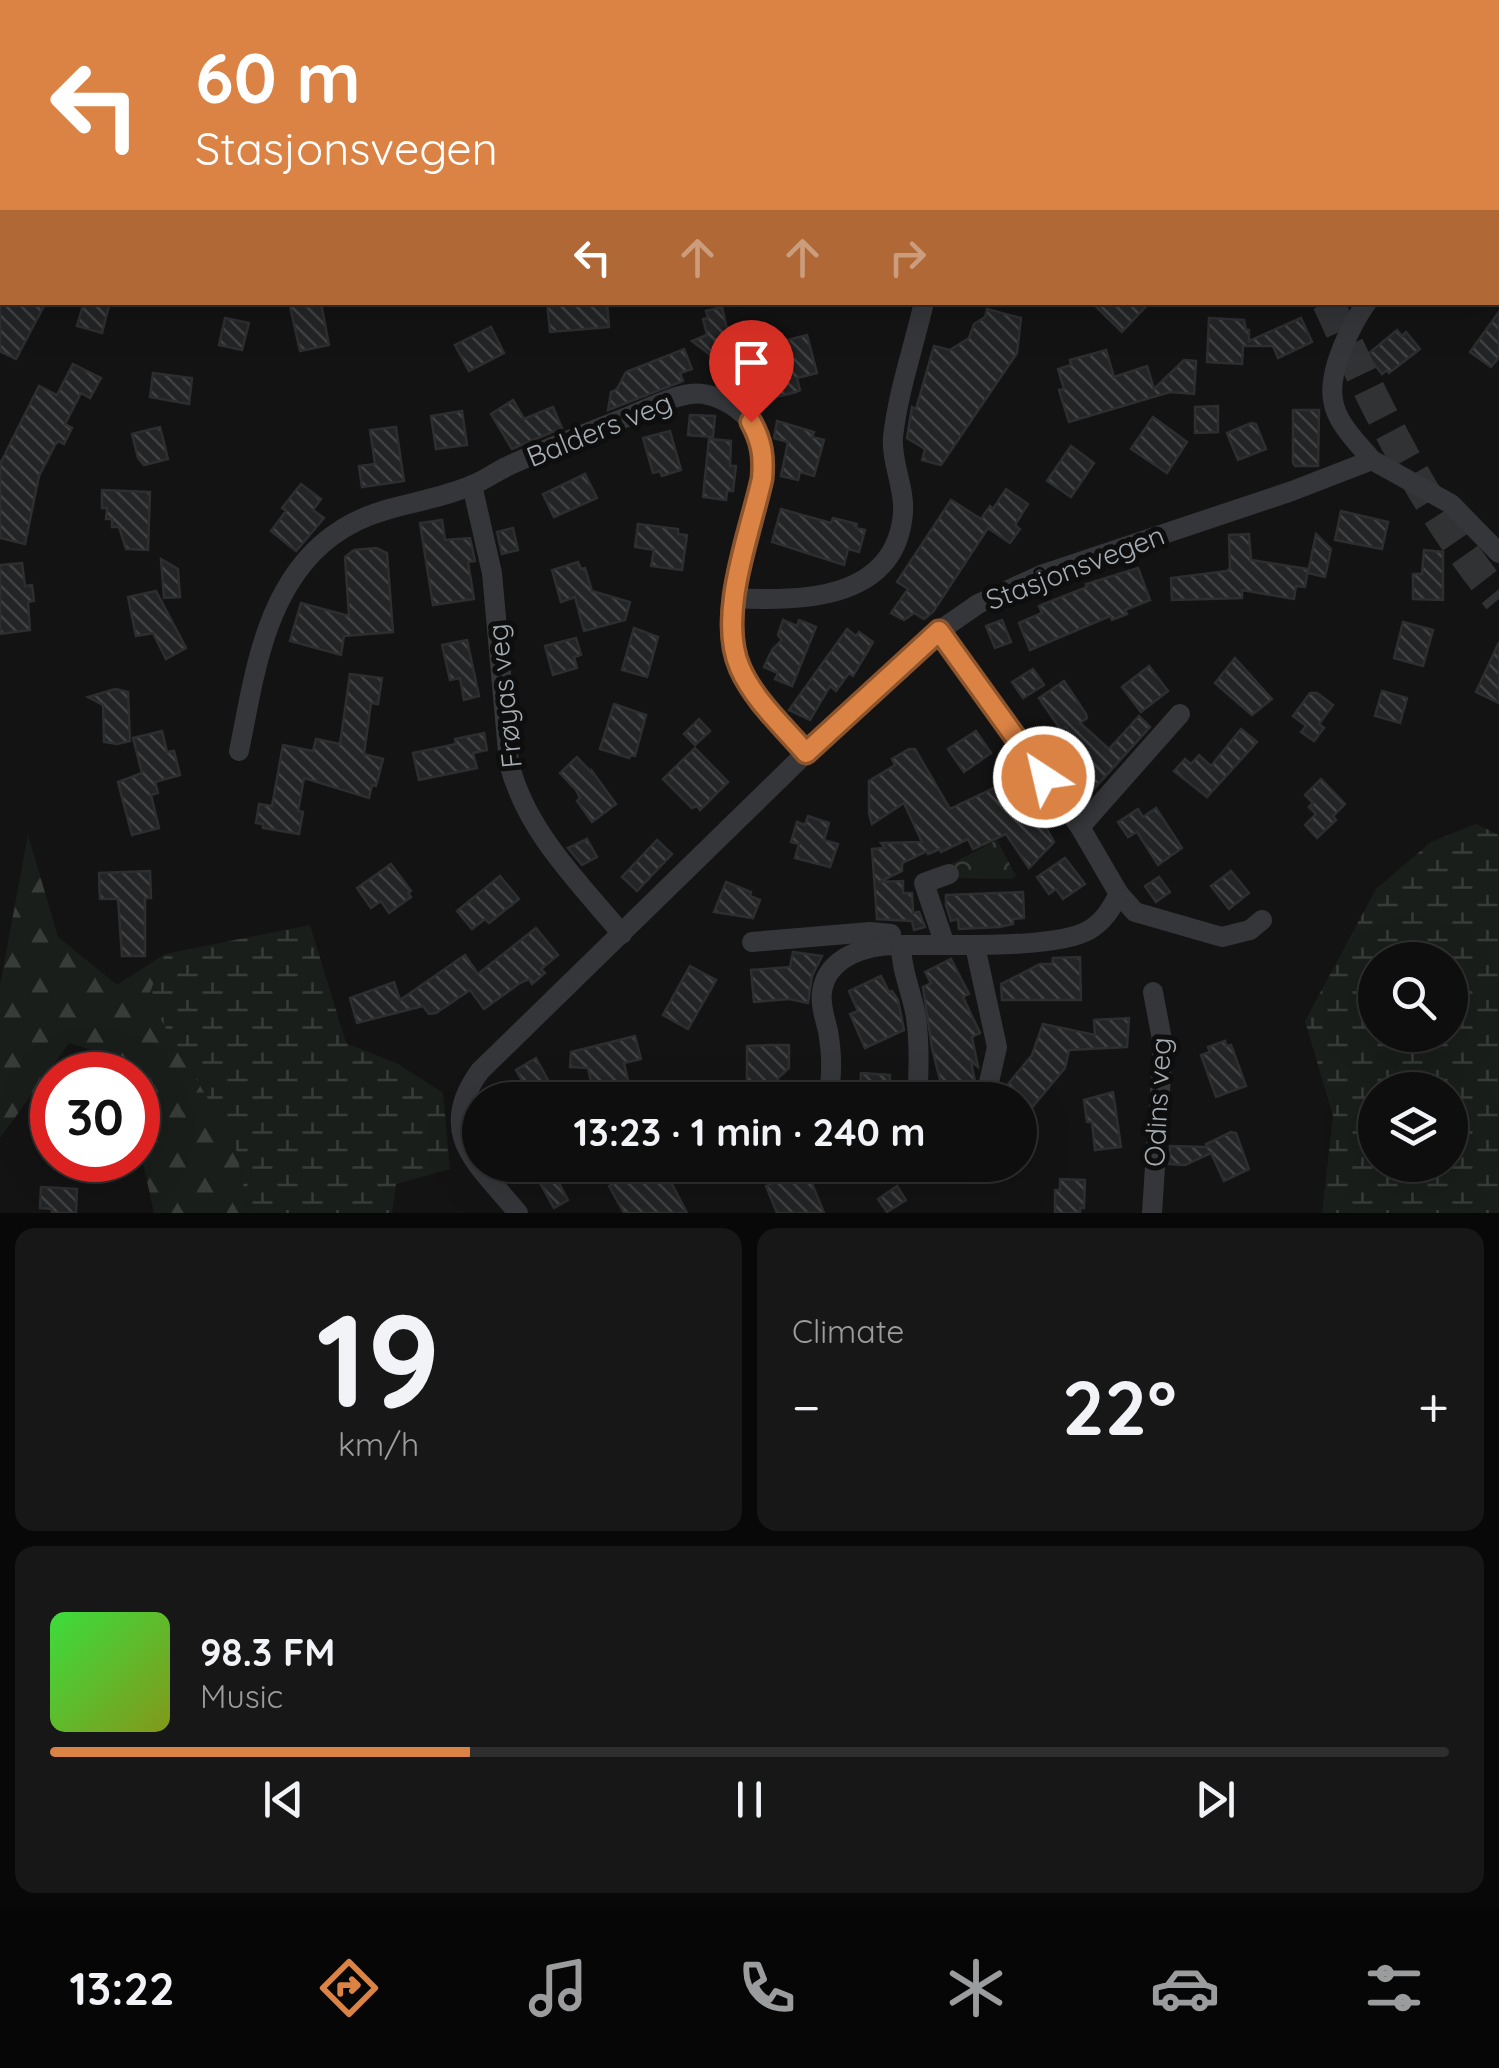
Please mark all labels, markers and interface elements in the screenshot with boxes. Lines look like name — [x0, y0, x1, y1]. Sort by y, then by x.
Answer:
text: 60 m — [195, 33, 361, 121]
icon: left — [30, 40, 160, 170]
text: Stasjonsvegen — [195, 120, 498, 176]
icon: left — [565, 230, 620, 285]
icon: ahead — [670, 230, 725, 285]
icon: ahead — [775, 230, 830, 285]
icon: right — [880, 230, 935, 285]
pin — [709, 320, 794, 423]
icon: arrive — [724, 335, 779, 390]
street label: Balders veg — [521, 384, 677, 474]
street label: Stasjonsvegen — [981, 517, 1169, 617]
street label: Frøyas veg — [479, 622, 529, 770]
position arrow — [992, 725, 1096, 829]
map controls — [1358, 942, 1468, 1182]
button: search — [1358, 942, 1468, 1052]
street label: Odins veg — [1136, 1036, 1178, 1168]
speed limit sign: 30 — [30, 1052, 160, 1182]
button: layers — [1358, 1072, 1468, 1182]
text: 13:23 · 1 min · 240 m — [573, 1108, 926, 1156]
text: 19 — [316, 1277, 441, 1440]
text: Climate — [792, 1311, 904, 1351]
text: 22° — [1062, 1360, 1177, 1454]
text: − — [792, 1372, 821, 1441]
text: + — [1418, 1372, 1449, 1441]
text: km/h — [338, 1424, 419, 1464]
text: 98.3 FM — [200, 1628, 335, 1676]
text: Music — [200, 1676, 283, 1716]
icon: previous — [256, 1772, 311, 1827]
icon: pause — [722, 1772, 777, 1827]
icon: next — [1188, 1772, 1243, 1827]
icon: directions — [314, 1953, 384, 2023]
icon: music — [523, 1953, 593, 2023]
icon: phone — [732, 1953, 802, 2023]
icon: climate — [941, 1953, 1011, 2023]
icon: car — [1150, 1953, 1220, 2023]
icon: filters — [1359, 1953, 1429, 2023]
text: 13:22 — [70, 1960, 175, 2016]

